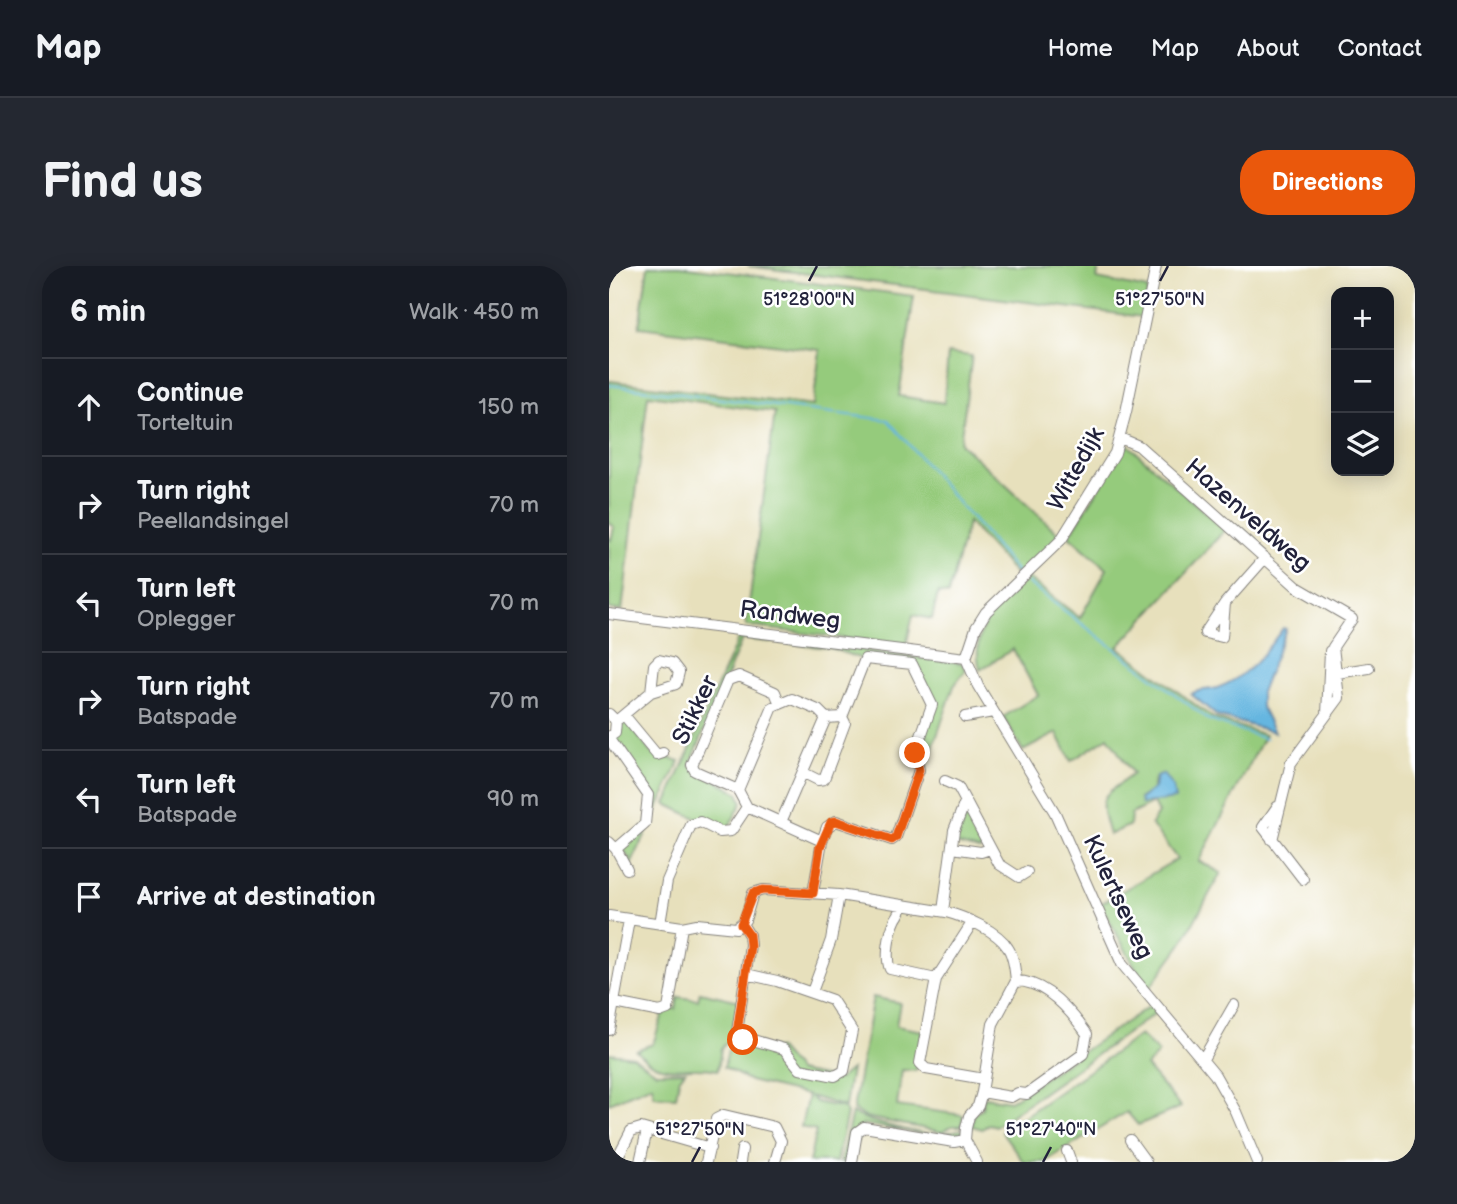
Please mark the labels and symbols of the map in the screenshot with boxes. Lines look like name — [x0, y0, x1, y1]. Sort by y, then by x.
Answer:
text: 51°28'00"N — [763, 289, 855, 310]
text: 51°27'50"N — [1115, 289, 1205, 310]
street label: Wittedijk — [1041, 422, 1111, 516]
street label: Hazenveldweg — [1179, 452, 1317, 578]
street label: Randweg — [738, 594, 842, 636]
street label: Stikker — [666, 670, 724, 749]
route end — [899, 737, 930, 768]
street label: Kulertseweg — [1077, 830, 1159, 964]
route start — [727, 1024, 758, 1055]
text: 51°27'50"N — [655, 1119, 745, 1140]
text: 51°27'40"N — [1006, 1119, 1096, 1140]

